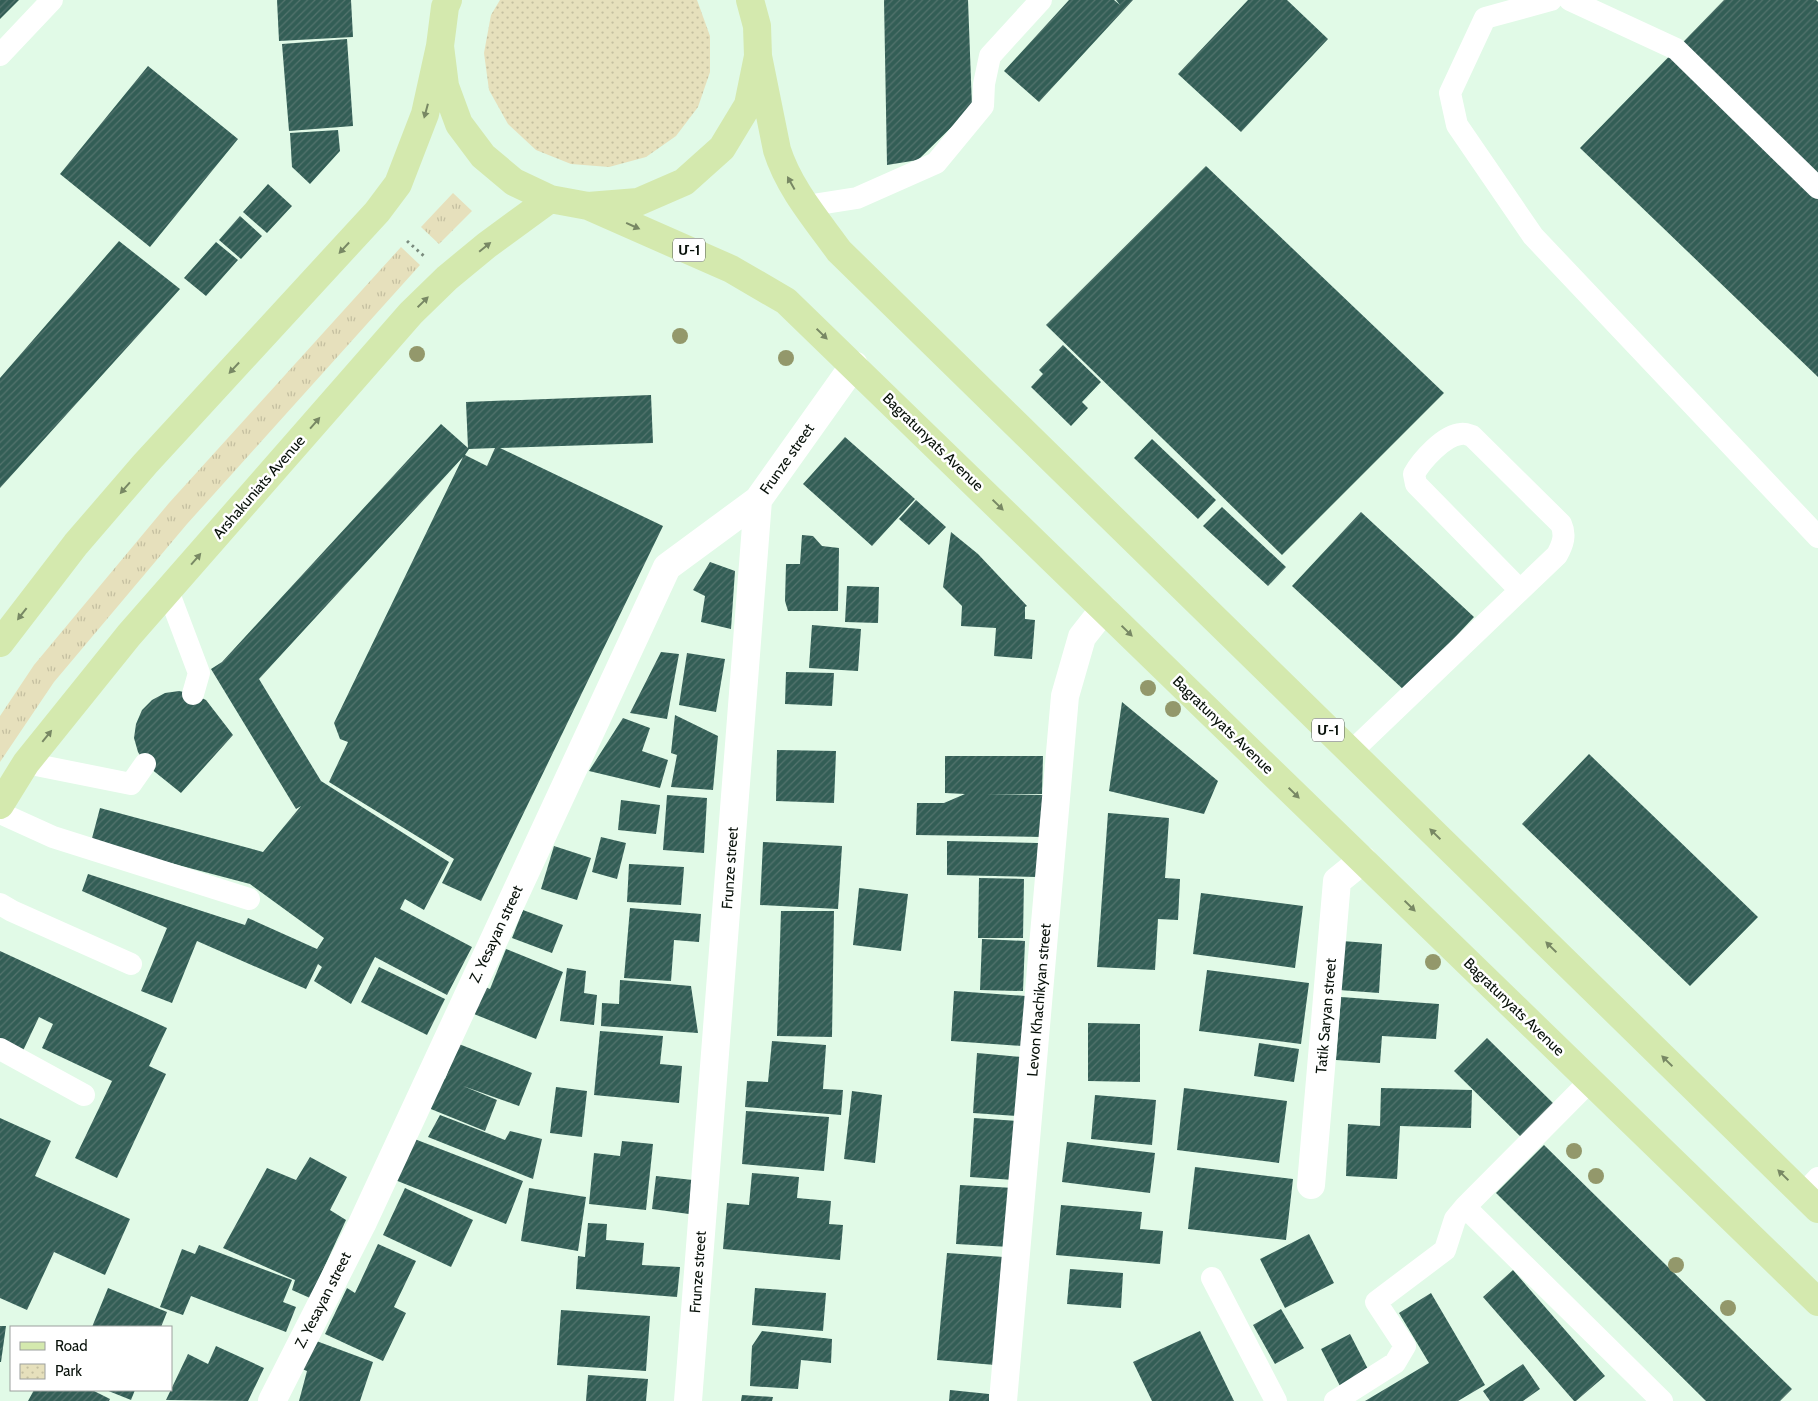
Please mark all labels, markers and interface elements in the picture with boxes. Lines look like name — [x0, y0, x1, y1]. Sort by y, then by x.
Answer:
one-way arrow — [421, 103, 429, 118]
one-way arrow — [787, 175, 795, 190]
one-way arrow — [625, 222, 640, 230]
road number: Մ-1 — [673, 238, 705, 262]
one-way arrow — [338, 242, 350, 254]
one-way arrow — [478, 242, 491, 253]
one-way arrow — [416, 296, 428, 308]
one-way arrow — [815, 328, 827, 340]
one-way arrow — [228, 361, 240, 373]
street label: Bagratunyats Avenue — [879, 389, 987, 495]
one-way arrow — [309, 417, 320, 430]
street label: Frunze street — [756, 420, 818, 498]
street label: Arshakuniats Avenue — [209, 431, 309, 542]
one-way arrow — [119, 481, 130, 494]
one-way arrow — [991, 499, 1003, 511]
one-way arrow — [191, 552, 202, 565]
one-way arrow — [17, 607, 27, 621]
one-way arrow — [1120, 625, 1132, 637]
street label: Bagratunyats Avenue — [1169, 672, 1277, 778]
road number: Մ-1 — [1312, 718, 1344, 742]
one-way arrow — [42, 730, 53, 743]
one-way arrow — [1287, 787, 1299, 799]
street label: Frunze street — [718, 826, 742, 910]
one-way arrow — [1429, 828, 1441, 840]
street label: Z. Yesayan street — [466, 882, 526, 986]
one-way arrow — [1404, 900, 1416, 912]
street label: Levon Khachikyan street — [1023, 923, 1055, 1077]
one-way arrow — [1545, 942, 1557, 954]
street label: Bagratunyats Avenue — [1460, 954, 1568, 1060]
street label: Tatik Saryan street — [1312, 958, 1340, 1074]
one-way arrow — [1661, 1055, 1673, 1067]
one-way arrow — [1777, 1169, 1789, 1181]
street label: Frunze street — [686, 1230, 710, 1314]
street label: Z. Yesayan street — [291, 1249, 355, 1351]
legend — [10, 1326, 172, 1391]
text: Road — [55, 1337, 88, 1355]
text: Park — [55, 1362, 82, 1380]

